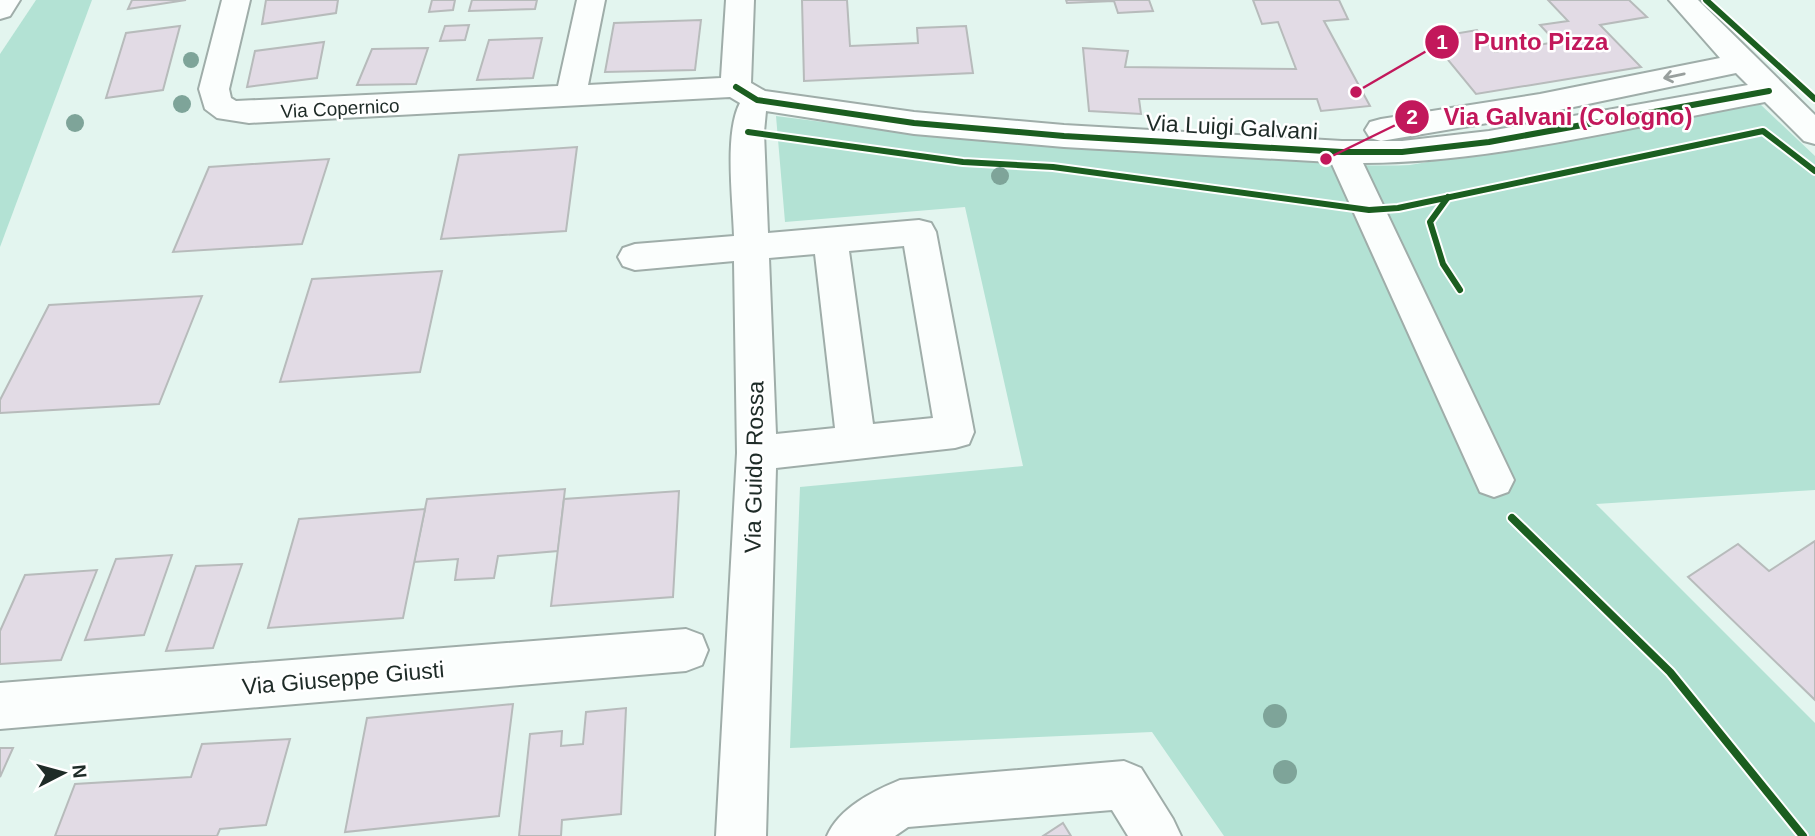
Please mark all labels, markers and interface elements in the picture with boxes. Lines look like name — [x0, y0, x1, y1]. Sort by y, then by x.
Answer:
callout: Punto Pizza — [1425, 20, 1622, 65]
text: Punto Pizza — [1474, 28, 1609, 55]
text: 1 — [1436, 30, 1448, 53]
one-way arrow — [1663, 70, 1686, 84]
callout: Via Galvani (Cologno) — [1394, 94, 1706, 139]
street label: Via Copernico — [280, 95, 400, 122]
text: Via Galvani (Cologno) — [1444, 103, 1692, 130]
text: 2 — [1406, 105, 1418, 128]
street label: Via Luigi Galvani — [1145, 110, 1319, 144]
street label: Via Guido Rossa — [739, 380, 769, 553]
street label: Via Giuseppe Giusti — [241, 656, 445, 700]
north arrow — [28, 738, 98, 808]
text: N — [68, 763, 91, 779]

